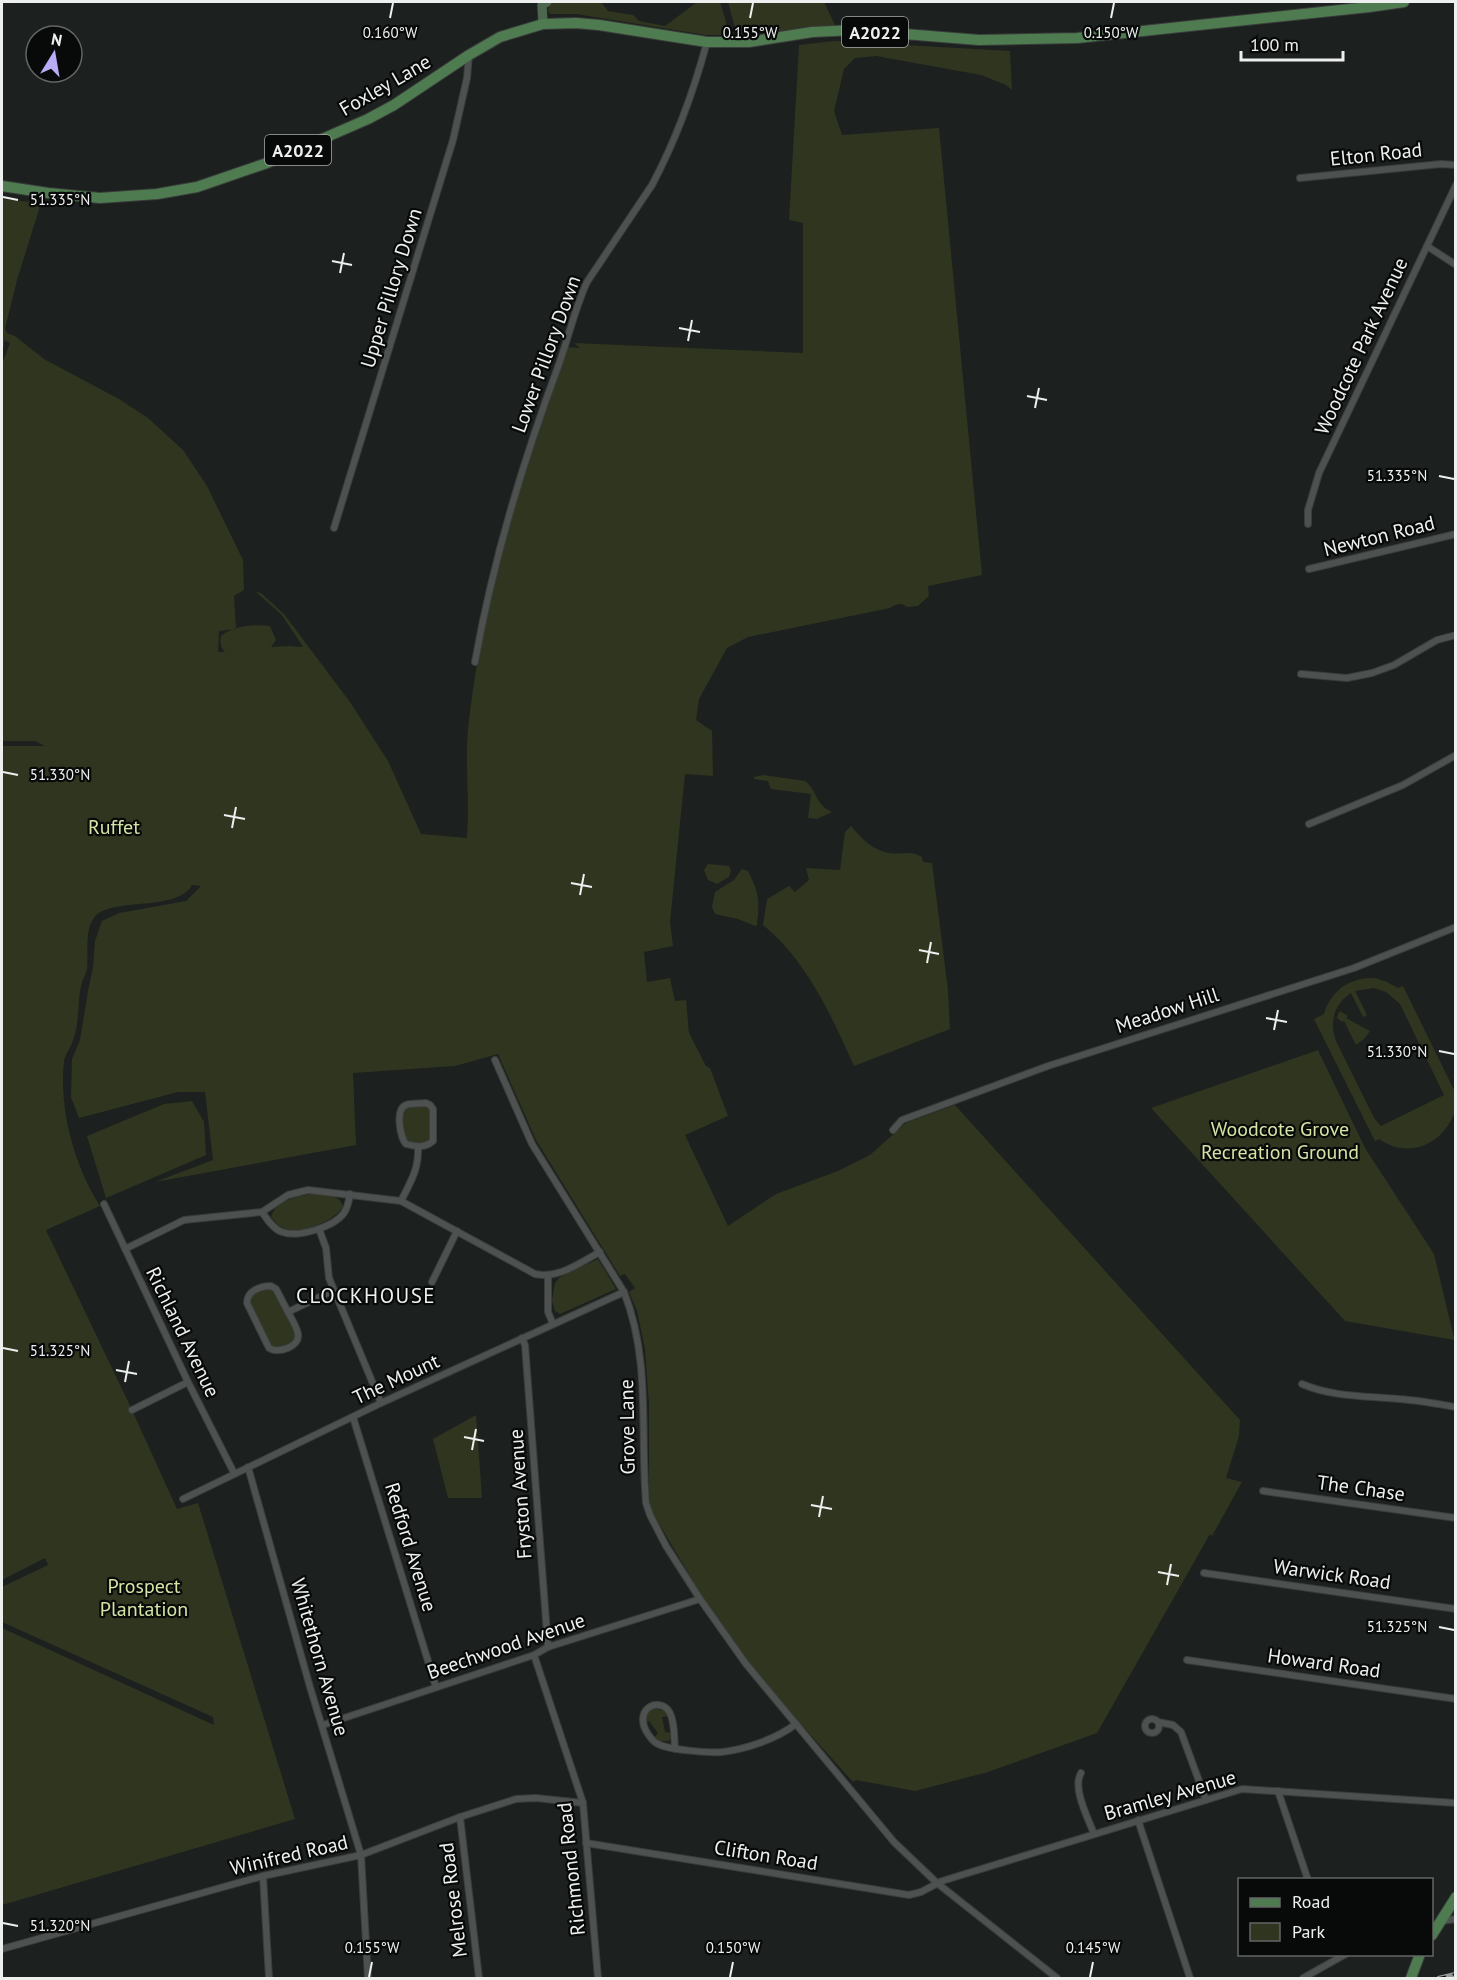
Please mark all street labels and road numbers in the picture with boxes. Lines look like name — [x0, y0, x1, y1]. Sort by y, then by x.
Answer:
road number: A2022 — [842, 17, 908, 47]
street label: Foxley Lane — [335, 48, 435, 122]
road number: A2022 — [265, 135, 331, 165]
street label: Elton Road — [1329, 136, 1423, 172]
street label: Upper Pillory Down — [354, 205, 428, 371]
street label: Woodcote Park Avenue — [1309, 253, 1413, 439]
street label: Lower Pillory Down — [506, 272, 586, 436]
street label: Newton Road — [1321, 510, 1437, 562]
street label: Meadow Hill — [1112, 981, 1222, 1039]
street label: Richland Avenue — [140, 1263, 226, 1401]
street label: The Mount — [349, 1348, 444, 1410]
street label: Grove Lane — [613, 1379, 641, 1475]
street label: Fryston Avenue — [502, 1428, 538, 1560]
street label: The Chase — [1315, 1469, 1407, 1507]
street label: Redford Avenue — [379, 1479, 443, 1615]
street label: Warwick Road — [1272, 1553, 1392, 1595]
street label: Whitethorn Avenue — [285, 1575, 355, 1739]
street label: Beechwood Avenue — [424, 1607, 588, 1685]
street label: Howard Road — [1266, 1642, 1382, 1684]
street label: Bramley Avenue — [1101, 1764, 1239, 1826]
street label: Richmond Road — [551, 1801, 591, 1937]
street label: Winifred Road — [228, 1829, 350, 1881]
street label: Clifton Road — [712, 1834, 820, 1876]
street label: Melrose Road — [433, 1841, 473, 1959]

